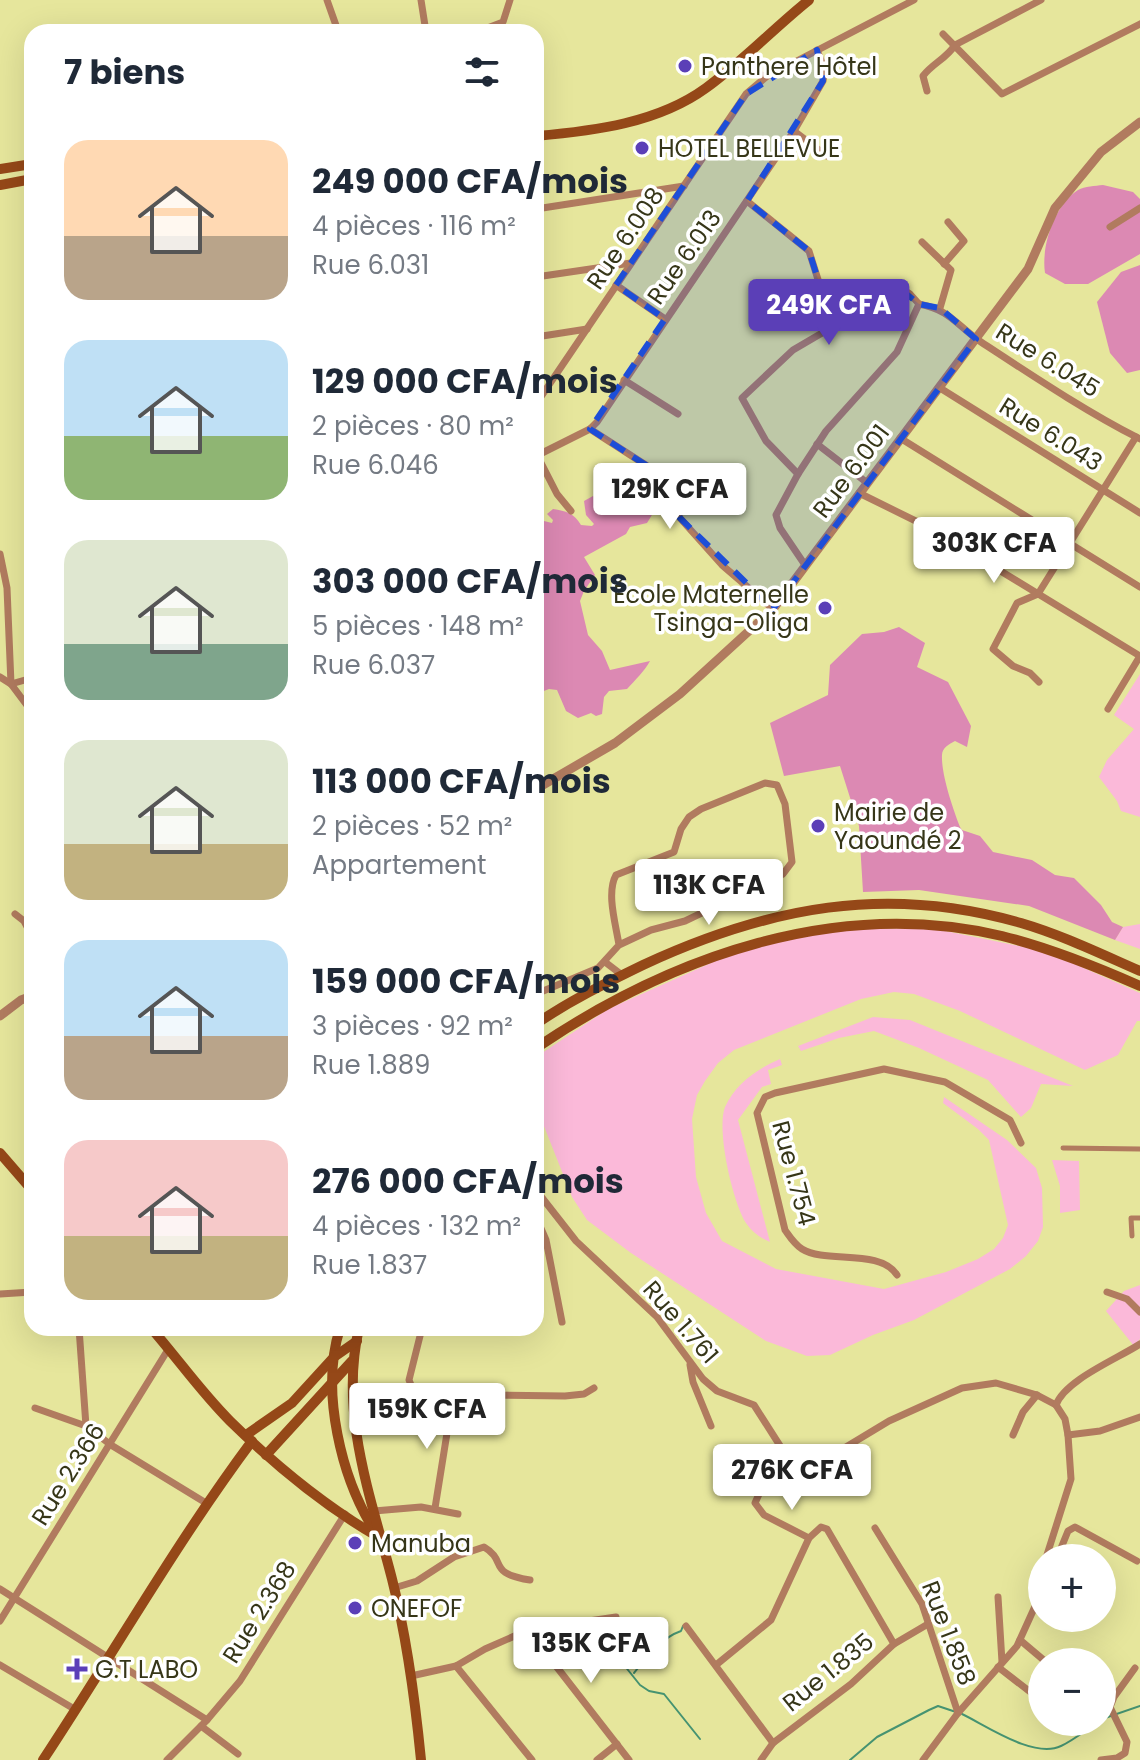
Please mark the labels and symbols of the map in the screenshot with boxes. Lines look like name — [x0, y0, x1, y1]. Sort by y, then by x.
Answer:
place label: Panthere Hôtel — [701, 50, 877, 83]
marker: Panthere Hôtel — [676, 57, 694, 75]
place label: HOTEL BELLEVUE — [658, 132, 840, 165]
marker: HOTEL BELLEVUE — [633, 139, 651, 157]
street label: Rue 6.008 — [579, 180, 671, 296]
street label: Rue 6.013 — [639, 203, 729, 311]
pin: 249K CFA — [746, 279, 912, 347]
street label: Rue 6.045 — [990, 315, 1106, 405]
street label: Rue 6.043 — [993, 389, 1109, 479]
street label: Rue 6.001 — [805, 417, 897, 525]
pin: 129K CFA — [587, 463, 753, 531]
pin: 303K CFA — [911, 517, 1077, 585]
place label: École Maternelle Tsinga-Oliga — [613, 578, 809, 639]
marker: École Maternelle Tsinga-Oliga — [816, 599, 834, 617]
place label: Mairie de Yaoundé 2 — [834, 796, 962, 857]
marker: Mairie de Yaoundé 2 — [809, 817, 827, 835]
pin: 113K CFA — [626, 859, 792, 927]
street label: Rue 1.754 — [764, 1117, 824, 1229]
street label: Rue 1.761 — [636, 1273, 726, 1371]
pin: 159K CFA — [344, 1383, 510, 1451]
street label: Rue 2.366 — [24, 1417, 112, 1531]
pin: 276K CFA — [709, 1444, 875, 1512]
place label: Manuba — [371, 1527, 471, 1560]
marker: Manuba — [346, 1534, 364, 1552]
street label: Rue 2.368 — [215, 1555, 303, 1669]
street label: Rue 1.858 — [914, 1576, 984, 1690]
place label: ONEFOF — [371, 1592, 462, 1625]
marker: ONEFOF — [346, 1599, 364, 1617]
pin: 135K CFA — [508, 1617, 674, 1685]
street label: Rue 1.835 — [776, 1625, 880, 1719]
place label: G.T LABO — [95, 1653, 198, 1686]
marker: G.T LABO — [66, 1658, 88, 1680]

